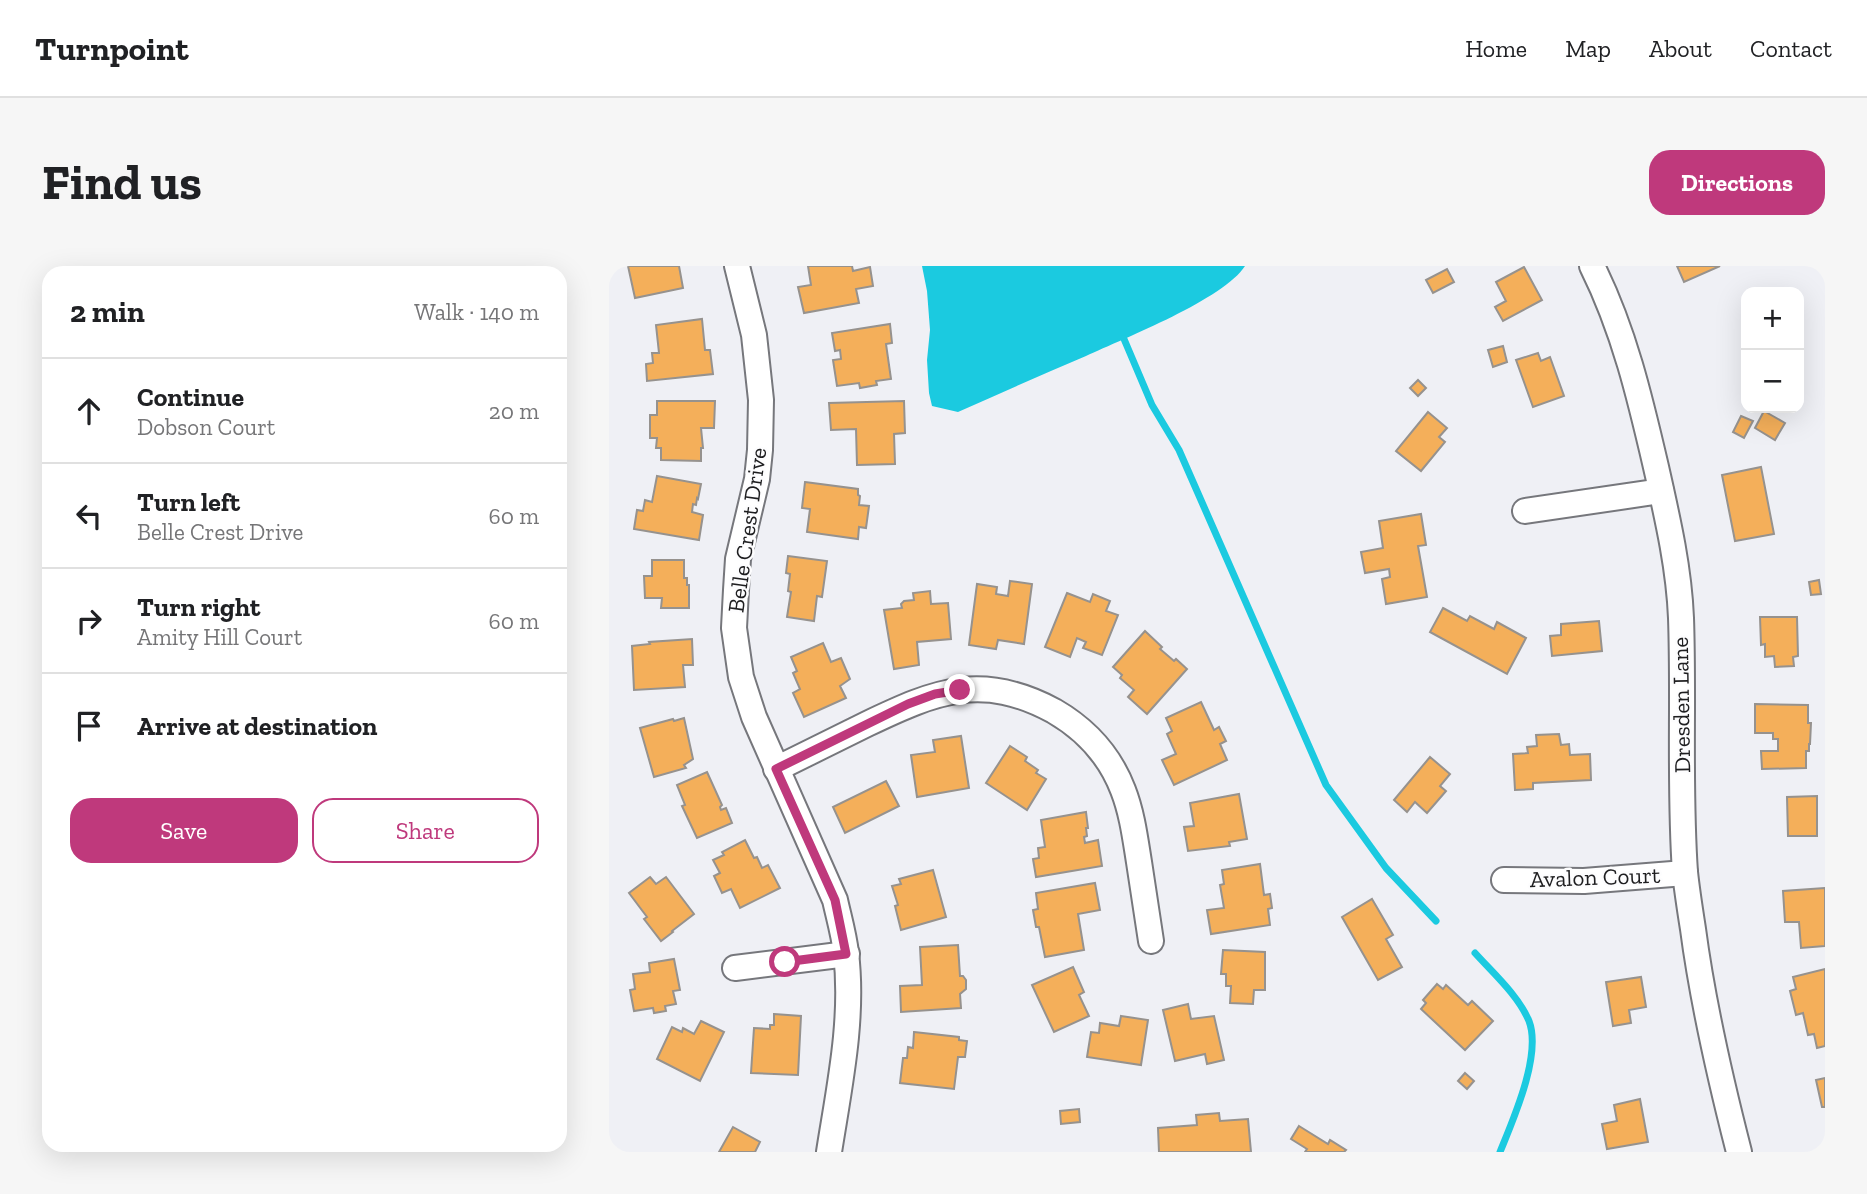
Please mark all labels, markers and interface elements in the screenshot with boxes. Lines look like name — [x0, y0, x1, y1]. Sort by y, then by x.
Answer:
text: Turnpoint — [35, 29, 189, 68]
text: Home — [1465, 34, 1527, 63]
text: Map — [1565, 34, 1611, 63]
text: About — [1649, 34, 1712, 63]
text: Contact — [1750, 34, 1832, 63]
button: Directions — [1649, 150, 1825, 215]
text: Find us — [42, 153, 202, 212]
map controls — [1741, 287, 1804, 413]
button: + — [1741, 287, 1804, 350]
text: 2 min — [70, 294, 145, 330]
text: Walk · 140 m — [414, 298, 539, 326]
button: − — [1741, 350, 1804, 413]
text: Continue — [137, 381, 244, 413]
icon: ahead — [70, 392, 108, 430]
text: 20 m — [489, 397, 539, 425]
text: Dobson Court — [137, 413, 275, 441]
street label: Belle Crest Drive — [722, 446, 772, 614]
text: Turn left — [137, 486, 240, 518]
icon: left — [70, 497, 108, 535]
text: 60 m — [488, 502, 539, 530]
text: Belle Crest Drive — [137, 518, 303, 546]
text: Turn right — [137, 591, 260, 623]
icon: right — [70, 602, 108, 640]
text: 60 m — [488, 607, 539, 635]
text: Amity Hill Court — [137, 623, 302, 651]
street label: Dresden Lane — [1666, 637, 1696, 773]
route end — [944, 674, 975, 705]
icon: arrive — [70, 707, 108, 745]
text: Arrive at destination — [137, 710, 377, 742]
button: Save — [70, 798, 298, 863]
button: Share — [312, 798, 539, 863]
street label: Avalon Court — [1529, 861, 1661, 893]
route start — [769, 946, 800, 977]

